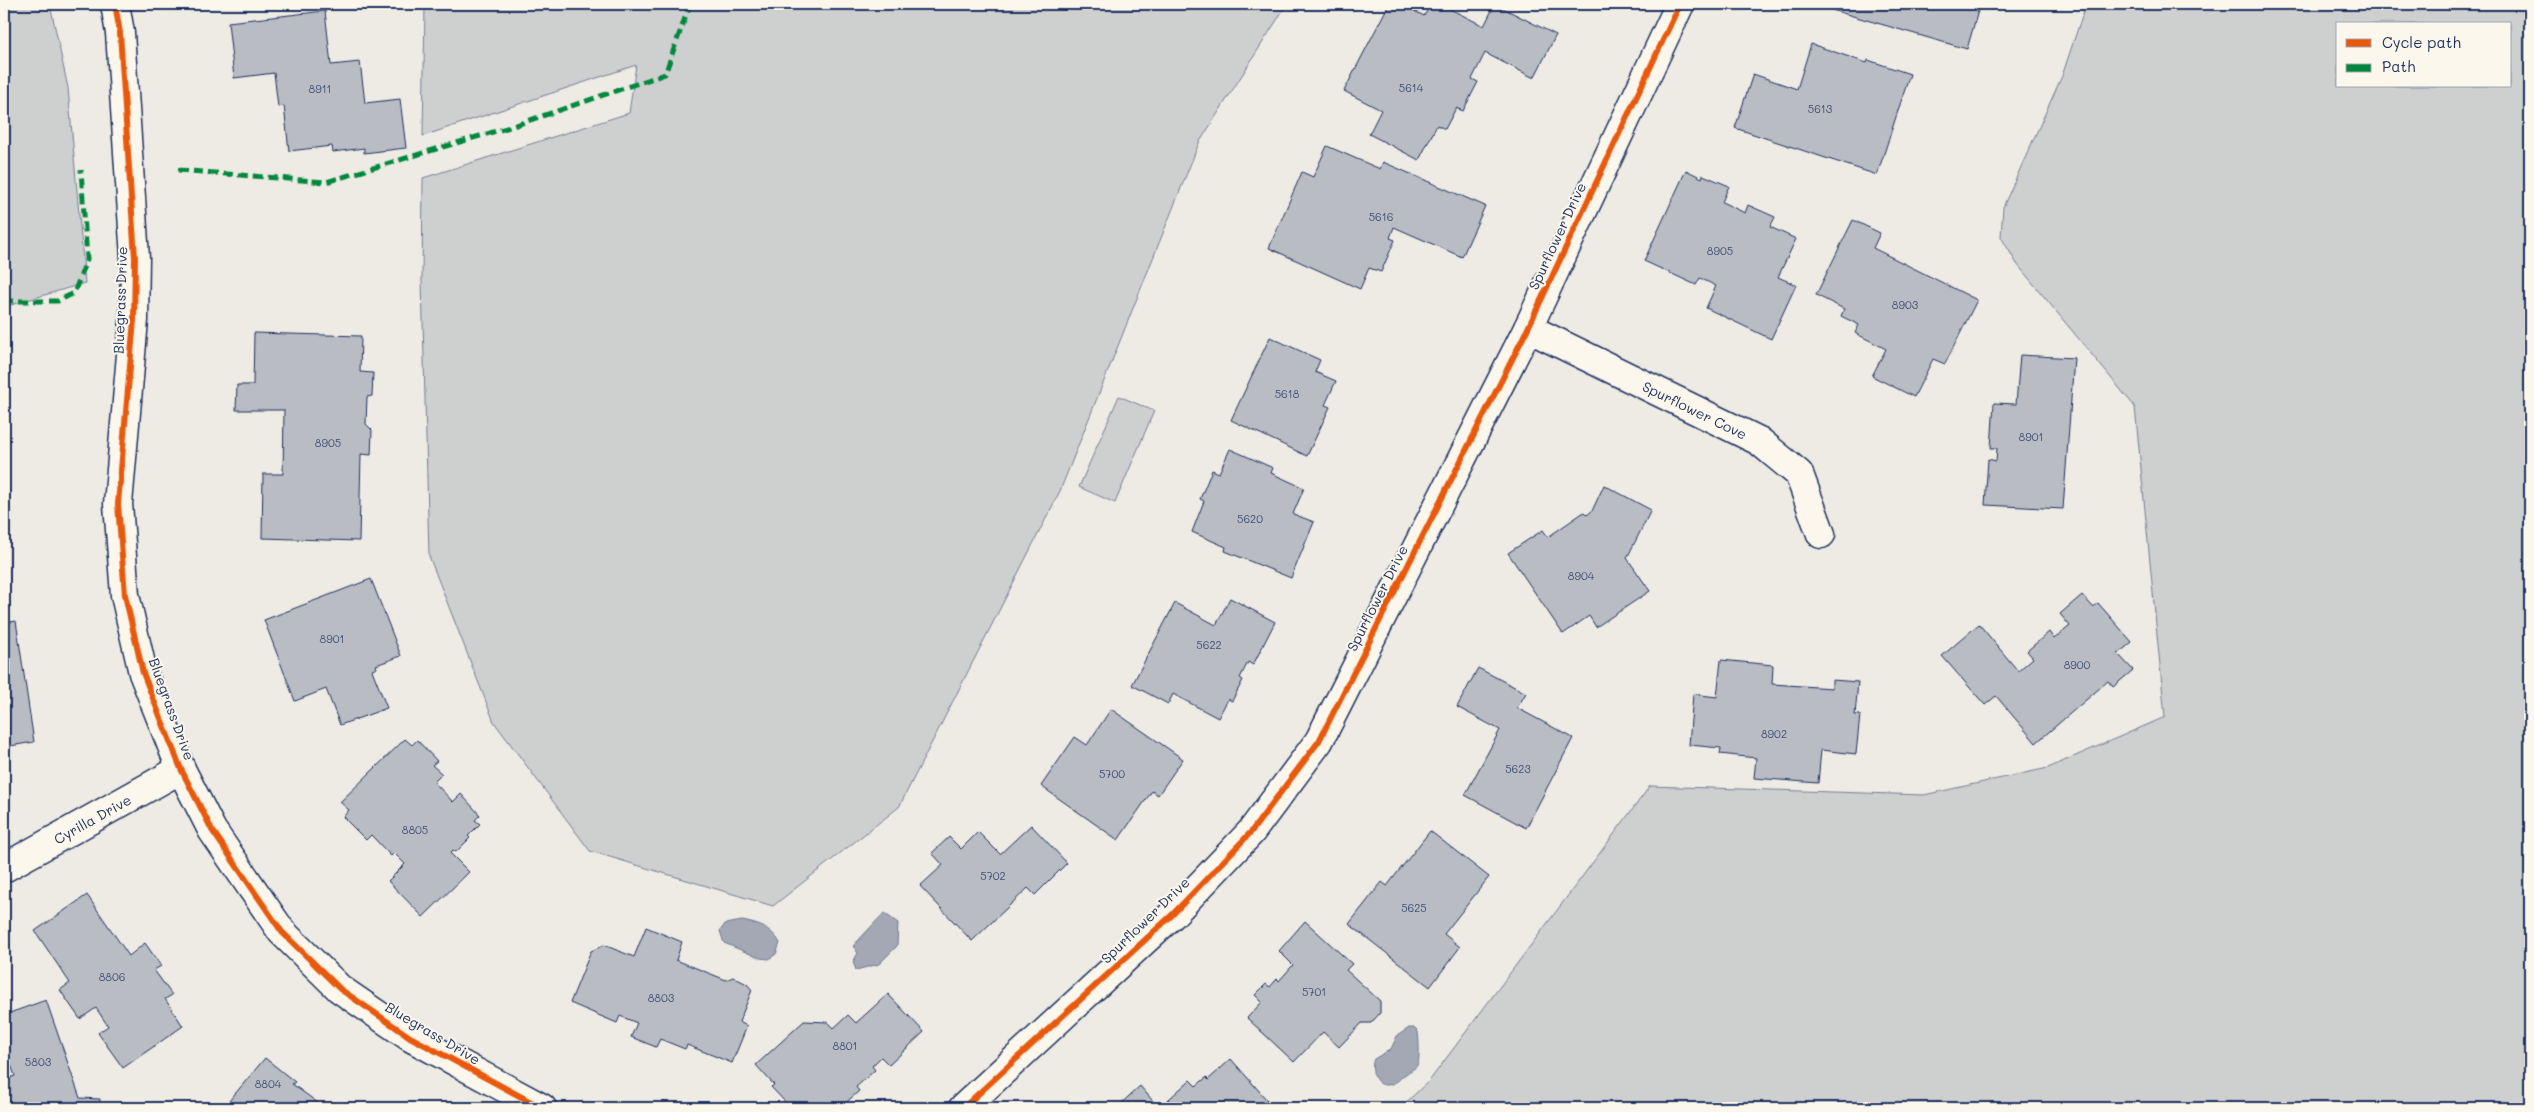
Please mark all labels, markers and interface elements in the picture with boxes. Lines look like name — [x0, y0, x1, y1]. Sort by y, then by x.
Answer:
legend — [2336, 22, 2512, 88]
text: Cycle path — [2382, 32, 2461, 52]
text: Path — [2382, 56, 2416, 76]
house number: 5614 — [1399, 80, 1424, 95]
house number: 8911 — [309, 81, 332, 96]
house number: 5613 — [1808, 101, 1833, 116]
street label: Spurflower Drive — [1524, 179, 1590, 293]
house number: 5616 — [1369, 209, 1393, 224]
house number: 8905 — [1707, 243, 1733, 258]
street label: Bluegrass Drive — [109, 246, 131, 354]
house number: 8903 — [1892, 297, 1919, 312]
street label: Spurflower Cove — [1640, 376, 1750, 443]
house number: 5618 — [1275, 386, 1300, 401]
house number: 8901 — [2019, 429, 2043, 444]
house number: 8905 — [315, 435, 341, 450]
house number: 5620 — [1237, 511, 1263, 526]
street label: Spurflower Drive — [1342, 542, 1412, 654]
house number: 8904 — [1568, 568, 1595, 583]
house number: 8901 — [320, 631, 344, 646]
house number: 5622 — [1196, 637, 1222, 652]
street label: Bluegrass Drive — [145, 655, 199, 763]
house number: 8900 — [2064, 657, 2091, 672]
house number: 8902 — [1761, 726, 1787, 741]
house number: 5623 — [1505, 761, 1531, 776]
house number: 5700 — [1099, 766, 1125, 781]
street label: Cyrilla Drive — [50, 789, 134, 848]
house number: 8805 — [402, 822, 428, 837]
house number: 5702 — [980, 868, 1006, 883]
street label: Spurflower Drive — [1096, 873, 1194, 967]
house number: 5625 — [1401, 900, 1427, 915]
house number: 8806 — [99, 969, 125, 984]
house number: 5701 — [1302, 984, 1326, 999]
house number: 8803 — [648, 990, 675, 1005]
street label: Bluegrass Drive — [382, 997, 484, 1069]
house number: 8801 — [832, 1038, 858, 1053]
house number: 5803 — [25, 1054, 52, 1069]
house number: 8804 — [255, 1076, 282, 1091]

